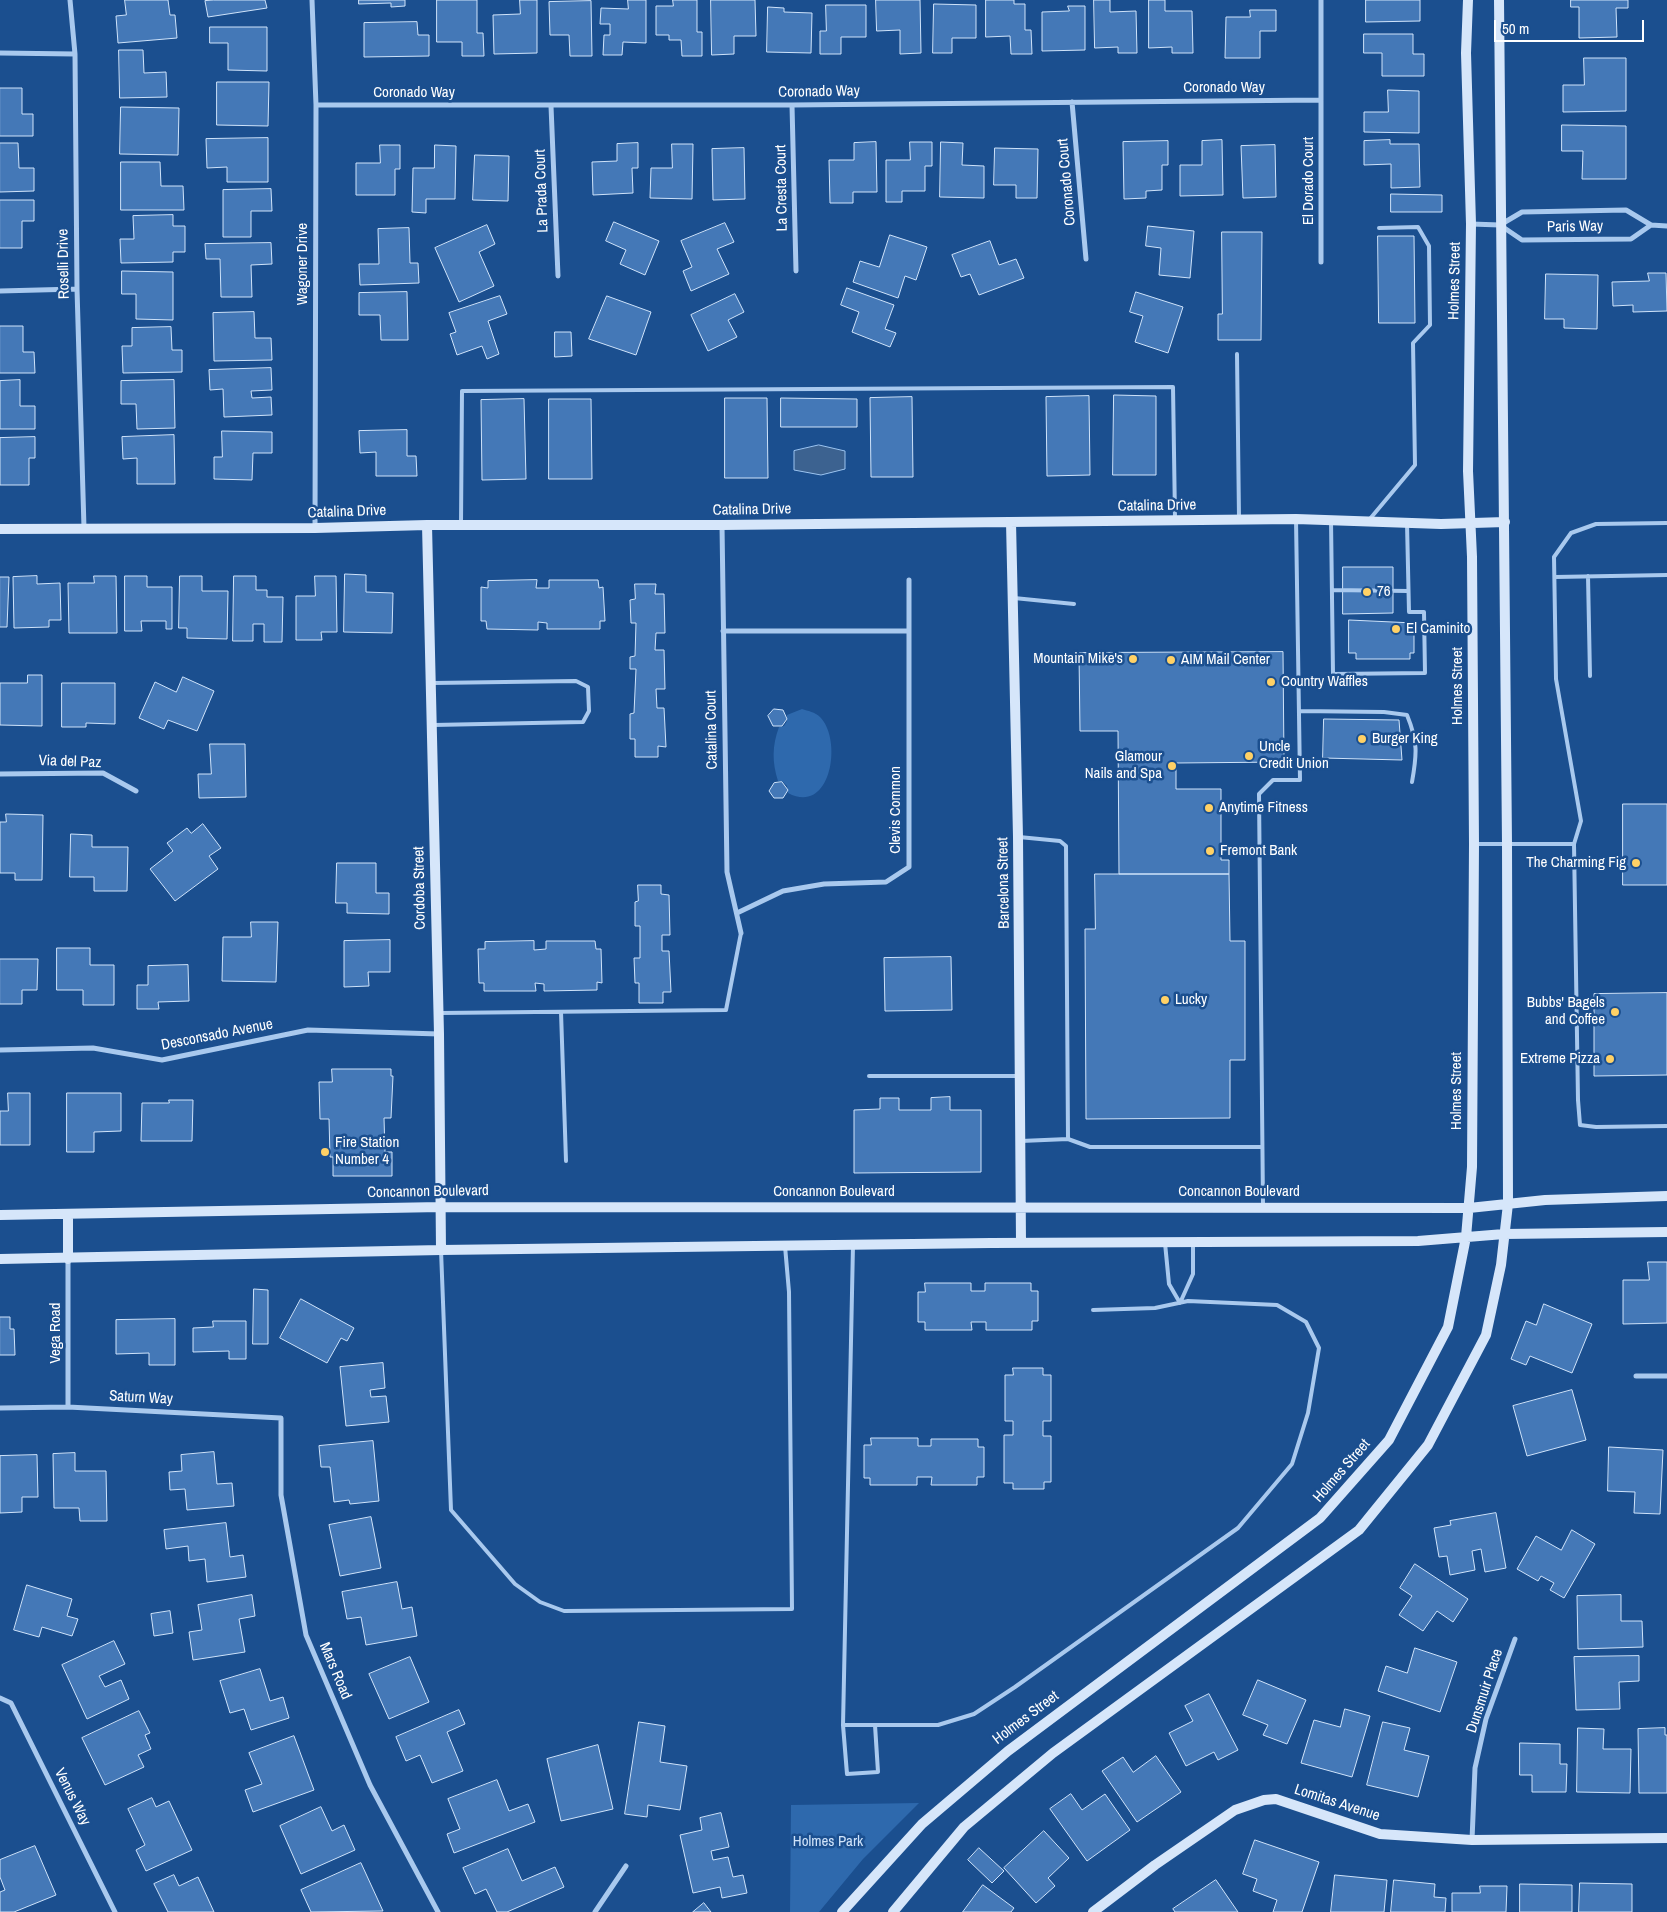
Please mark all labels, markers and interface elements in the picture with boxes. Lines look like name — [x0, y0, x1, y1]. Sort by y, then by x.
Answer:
scale bar — [1497, 10, 1647, 42]
text: 50 m — [1502, 18, 1529, 39]
street label: Coronado Way — [1183, 79, 1265, 97]
street label: Coronado Way — [778, 82, 860, 102]
street label: Coronado Way — [373, 84, 455, 102]
street label: El Dorado Court — [1300, 137, 1318, 225]
street label: Coronado Court — [1054, 138, 1080, 226]
street label: La Cresta Court — [772, 144, 792, 232]
street label: La Prada Court — [532, 149, 552, 233]
street label: Paris Way — [1547, 218, 1603, 236]
street label: Wagoner Drive — [294, 223, 312, 305]
street label: Roselli Drive — [54, 229, 74, 299]
street label: Holmes Street — [1445, 242, 1465, 320]
street label: Catalina Drive — [1118, 496, 1196, 516]
street label: Catalina Drive — [713, 500, 791, 520]
street label: Catalina Drive — [307, 502, 387, 522]
place label: 76 — [1377, 583, 1391, 601]
marker: 76 — [1361, 586, 1373, 598]
place label: El Caminito — [1406, 620, 1470, 638]
marker: El Caminito — [1390, 623, 1402, 635]
street label: Holmes Street — [1449, 647, 1467, 725]
place label: Mountain Mike's — [1033, 650, 1123, 668]
place label: AIM Mail Center — [1181, 651, 1270, 669]
marker: Mountain Mike's — [1127, 653, 1139, 665]
marker: AIM Mail Center — [1165, 654, 1177, 666]
place label: Country Waffles — [1281, 673, 1368, 691]
marker: Country Waffles — [1265, 676, 1277, 688]
street label: Catalina Court — [702, 690, 722, 770]
place label: Burger King — [1372, 730, 1438, 748]
marker: Burger King — [1356, 733, 1368, 745]
place label: Uncle Credit Union — [1259, 738, 1329, 773]
place label: Glamour Nails and Spa — [1085, 748, 1162, 783]
marker: Uncle Credit Union — [1243, 750, 1255, 762]
street label: Via del Paz — [38, 752, 102, 772]
marker: Glamour Nails and Spa — [1166, 760, 1178, 772]
street label: Clevis Common — [887, 766, 905, 854]
place label: Anytime Fitness — [1219, 799, 1308, 817]
marker: Anytime Fitness — [1203, 802, 1215, 814]
street label: Barcelona Street — [994, 837, 1014, 929]
place label: Fremont Bank — [1220, 842, 1297, 860]
marker: Fremont Bank — [1204, 845, 1216, 857]
street label: Cordoba Street — [410, 846, 430, 930]
place label: The Charming Fig — [1526, 854, 1626, 872]
marker: The Charming Fig — [1630, 857, 1642, 869]
place label: Lucky — [1175, 991, 1207, 1009]
marker: Lucky — [1159, 994, 1171, 1006]
place label: Bubbs' Bagels and Coffee — [1527, 994, 1605, 1029]
marker: Bubbs' Bagels and Coffee — [1609, 1006, 1621, 1018]
street label: Desconsado Avenue — [160, 1015, 274, 1055]
place label: Extreme Pizza — [1520, 1050, 1600, 1068]
street label: Holmes Street — [1448, 1052, 1466, 1130]
marker: Extreme Pizza — [1604, 1053, 1616, 1065]
place label: Fire Station Number 4 — [335, 1134, 399, 1169]
marker: Fire Station Number 4 — [319, 1146, 331, 1158]
street label: Concannon Boulevard — [367, 1182, 489, 1202]
street label: Concannon Boulevard — [773, 1183, 895, 1201]
street label: Concannon Boulevard — [1178, 1183, 1300, 1201]
street label: Vega Road — [47, 1303, 65, 1363]
street label: Saturn Way — [109, 1387, 173, 1409]
street label: Holmes Street — [1310, 1436, 1374, 1506]
street label: Mars Road — [315, 1640, 355, 1702]
street label: Dunsmuir Place — [1463, 1647, 1507, 1735]
street label: Holmes Street — [989, 1687, 1063, 1749]
street label: Venus Way — [50, 1765, 94, 1829]
street label: Lomitas Avenue — [1292, 1781, 1382, 1825]
park label: Holmes Park — [793, 1833, 863, 1851]

